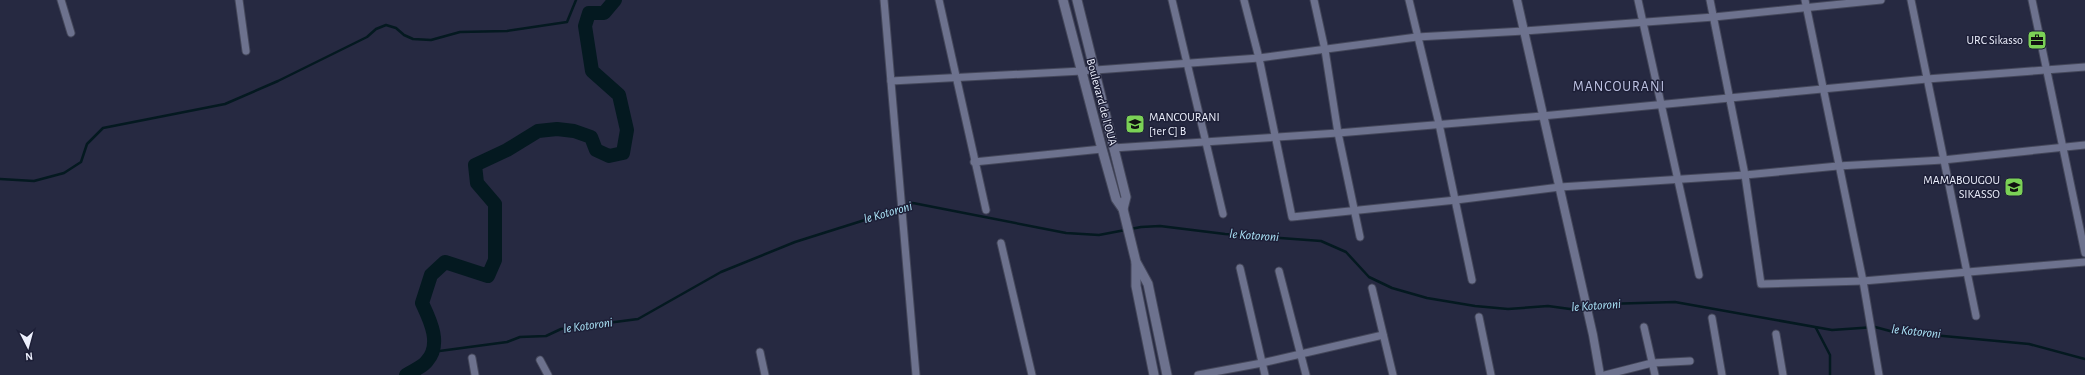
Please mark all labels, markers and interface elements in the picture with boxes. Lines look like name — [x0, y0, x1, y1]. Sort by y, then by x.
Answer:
office icon: URC Sikasso — [2026, 29, 2048, 51]
place label: URC Sikasso — [1967, 34, 2023, 46]
street label: Boulevard de l'OUA — [1085, 57, 1119, 147]
district label: MANCOURANI — [1573, 80, 1665, 94]
place label: MANCOURANI [1er C] B — [1149, 111, 1220, 137]
school or university icon: MANCOURANI [1er C] B — [1124, 113, 1146, 135]
place label: MAMABOUGOU SIKASSO — [1923, 174, 2000, 200]
school or university icon: MAMABOUGOU SIKASSO — [2003, 176, 2025, 198]
water label: le Kotoroni — [862, 200, 914, 226]
water label: le Kotoroni — [1229, 228, 1279, 244]
water label: le Kotoroni — [1571, 298, 1621, 314]
water label: le Kotoroni — [562, 316, 614, 336]
water label: le Kotoroni — [1891, 323, 1942, 341]
north arrow — [8, 327, 48, 367]
text: N — [25, 351, 33, 362]

